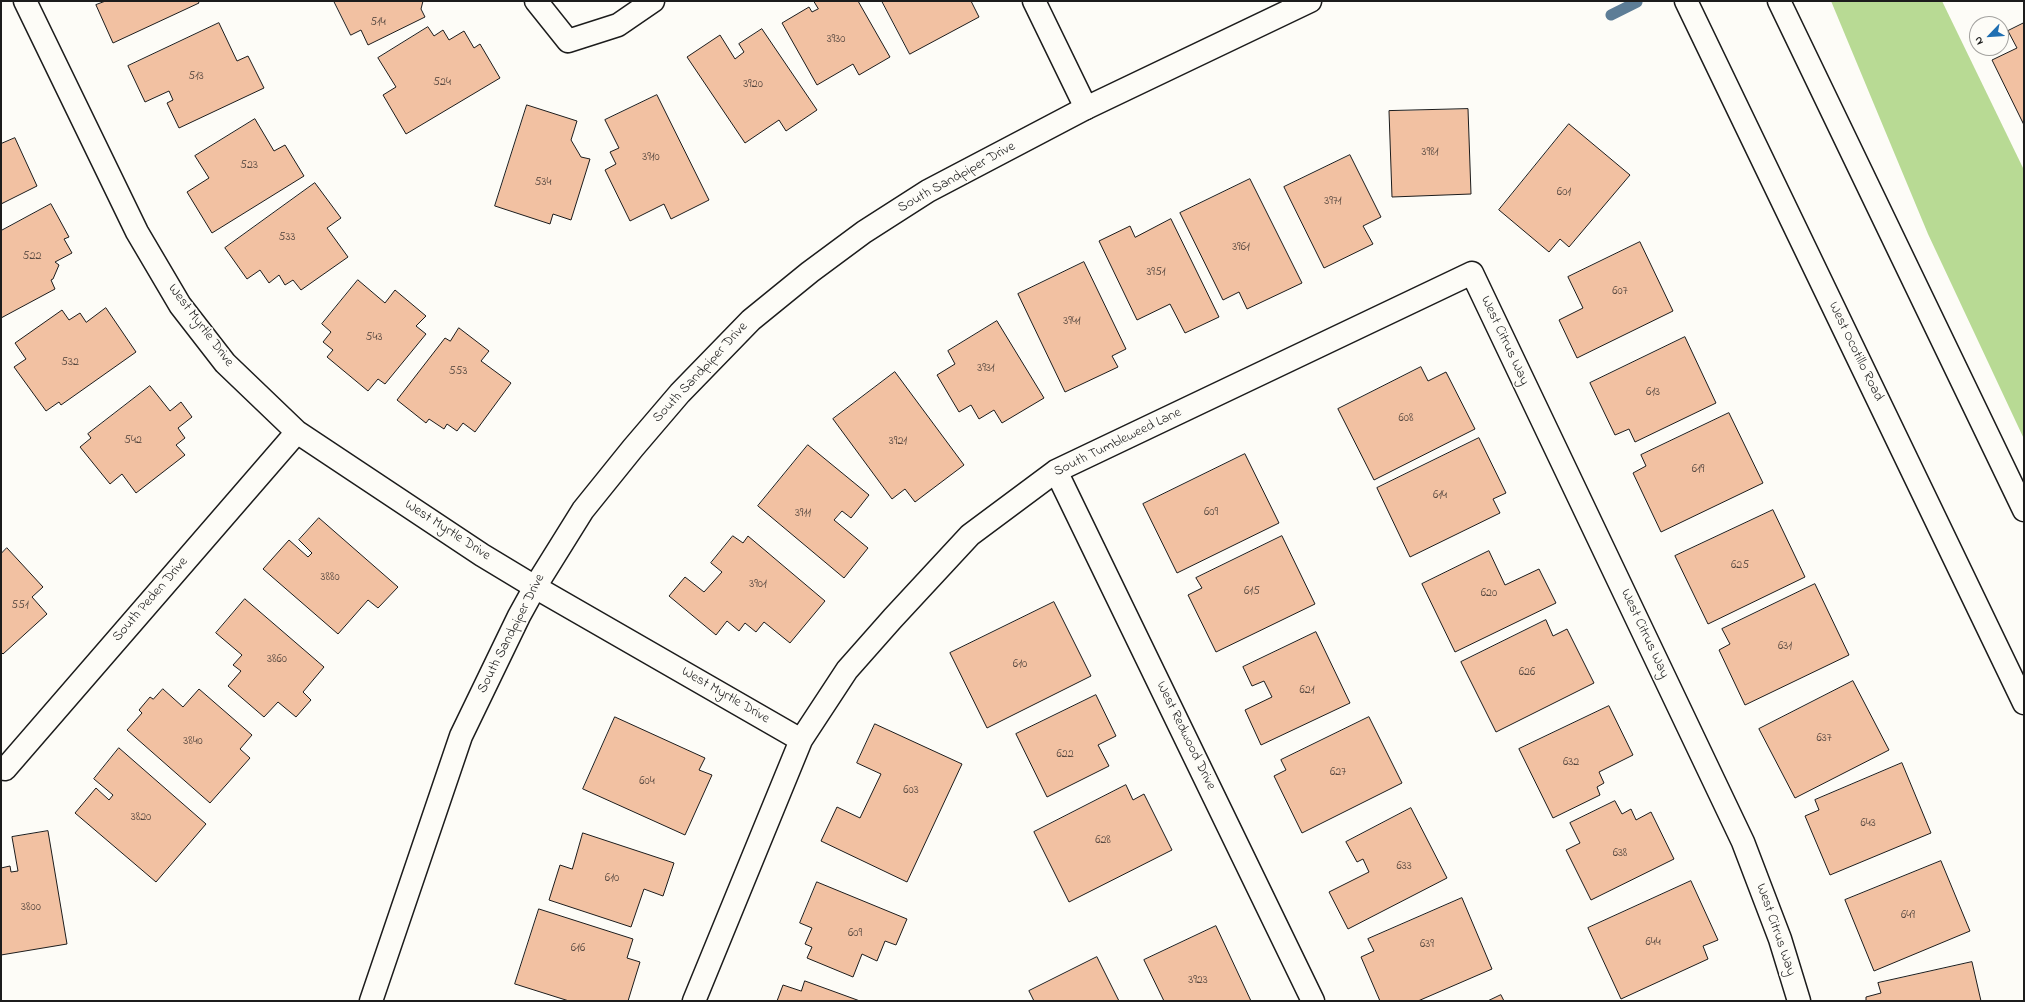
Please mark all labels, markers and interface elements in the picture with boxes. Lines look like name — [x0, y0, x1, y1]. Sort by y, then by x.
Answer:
house number: 514 — [370, 16, 386, 30]
north arrow — [1969, 16, 2009, 56]
house number: 3930 — [827, 33, 845, 47]
text: N — [1970, 34, 1988, 47]
house number: 513 — [188, 70, 204, 84]
house number: 524 — [433, 76, 451, 90]
house number: 3920 — [743, 78, 763, 92]
street label: South Sandpiper Drive — [895, 139, 1019, 217]
house number: 3981 — [1422, 146, 1438, 160]
house number: 3910 — [642, 151, 660, 165]
house number: 523 — [240, 159, 258, 173]
house number: 534 — [535, 176, 551, 190]
house number: 601 — [1557, 186, 1571, 200]
house number: 3971 — [1324, 195, 1342, 209]
house number: 533 — [279, 231, 295, 245]
house number: 3961 — [1232, 241, 1250, 255]
house number: 522 — [23, 250, 41, 264]
house number: 3951 — [1146, 266, 1166, 280]
street label: West Myrtle Drive — [163, 281, 237, 371]
house number: 607 — [1612, 285, 1628, 299]
street label: West Citrus Way — [1476, 294, 1532, 388]
street label: West Ocotillo Road — [1824, 300, 1886, 404]
house number: 3941 — [1063, 315, 1081, 329]
street label: South Sandpiper Drive — [650, 319, 752, 427]
house number: 543 — [366, 331, 382, 345]
house number: 532 — [61, 356, 79, 370]
house number: 3931 — [977, 362, 995, 376]
house number: 553 — [449, 365, 467, 379]
house number: 613 — [1646, 386, 1660, 400]
street label: South Tumbleweed Lane — [1052, 405, 1184, 481]
house number: 608 — [1399, 412, 1413, 426]
house number: 542 — [124, 434, 142, 448]
house number: 3921 — [889, 435, 907, 449]
house number: 619 — [1692, 463, 1704, 477]
house number: 614 — [1433, 489, 1447, 503]
street label: West Myrtle Drive — [401, 497, 493, 565]
house number: 609 — [1204, 506, 1218, 520]
house number: 3911 — [795, 507, 811, 521]
street label: South Peden Drive — [110, 554, 192, 646]
house number: 625 — [1731, 559, 1749, 573]
house number: 3880 — [320, 571, 340, 585]
street label: South Sandpiper Drive — [475, 572, 549, 696]
house number: 3901 — [749, 578, 767, 592]
house number: 615 — [1244, 585, 1260, 599]
house number: 620 — [1481, 587, 1497, 601]
street label: West Citrus Way — [1616, 587, 1672, 681]
house number: 551 — [11, 599, 29, 613]
house number: 631 — [1778, 640, 1792, 654]
house number: 3860 — [267, 653, 287, 667]
house number: 610 — [1013, 658, 1027, 672]
street label: West Myrtle Drive — [678, 664, 772, 728]
house number: 626 — [1519, 666, 1535, 680]
street label: West Redwood Drive — [1151, 679, 1219, 793]
house number: 621 — [1299, 684, 1315, 698]
house number: 637 — [1816, 732, 1832, 746]
house number: 3840 — [183, 735, 203, 749]
house number: 622 — [1056, 748, 1074, 762]
house number: 632 — [1563, 756, 1579, 770]
house number: 627 — [1330, 766, 1346, 780]
house number: 604 — [639, 775, 655, 789]
house number: 603 — [903, 784, 919, 798]
house number: 3820 — [131, 811, 151, 825]
house number: 643 — [1860, 817, 1876, 831]
house number: 628 — [1095, 834, 1111, 848]
house number: 638 — [1613, 847, 1627, 861]
house number: 633 — [1396, 860, 1412, 874]
house number: 610 — [605, 872, 619, 886]
street label: West Citrus Way — [1751, 882, 1799, 978]
house number: 3800 — [21, 901, 41, 915]
house number: 649 — [1901, 909, 1915, 923]
house number: 609 — [848, 927, 862, 941]
house number: 644 — [1645, 936, 1661, 950]
house number: 639 — [1420, 938, 1434, 952]
house number: 616 — [571, 942, 585, 956]
house number: 3923 — [1188, 974, 1208, 988]

